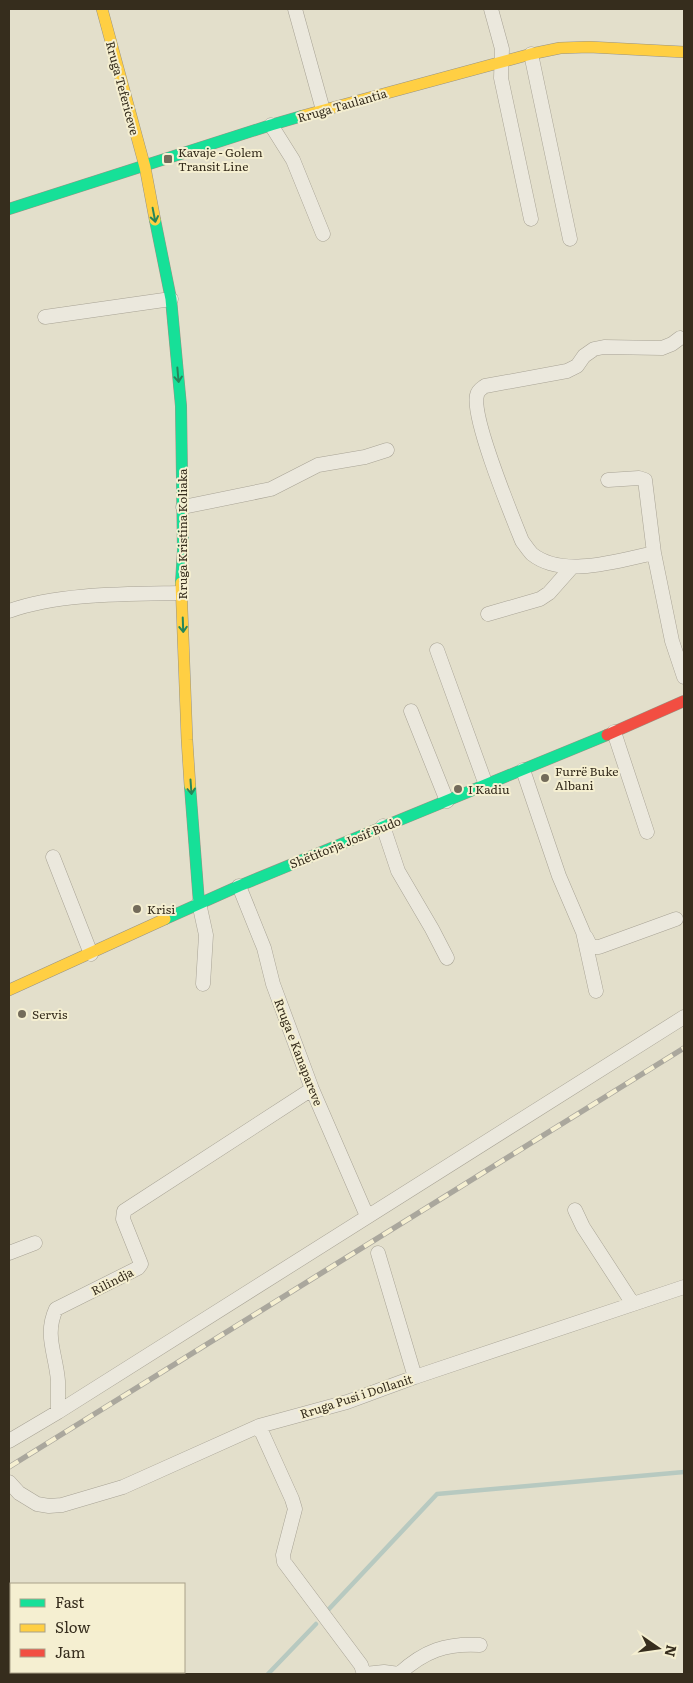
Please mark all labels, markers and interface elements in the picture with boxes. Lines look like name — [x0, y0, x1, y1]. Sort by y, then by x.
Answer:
street label: Rruga Tefericeve — [102, 39, 144, 137]
street label: Rruga Taulantia — [295, 83, 389, 126]
place label: Kavaje - Golem Transit Line — [178, 143, 263, 175]
marker: Kavaje - Golem Transit Line — [162, 153, 174, 165]
one-way arrow — [150, 206, 159, 222]
one-way arrow — [173, 367, 183, 383]
street label: Rruga Kristina Koliaka — [173, 468, 191, 599]
one-way arrow — [178, 617, 187, 633]
place label: Furrë Buke Albani — [555, 762, 619, 794]
marker: Furrë Buke Albani — [539, 772, 551, 784]
one-way arrow — [186, 779, 195, 795]
place label: I Kadiu — [468, 780, 510, 798]
marker: I Kadiu — [452, 783, 464, 795]
street label: Shëtitorja Josif Budo — [287, 811, 403, 873]
place label: Krisi — [147, 900, 175, 918]
marker: Krisi — [131, 903, 143, 915]
street label: Rruga e Kanapareve — [270, 996, 328, 1108]
place label: Servis — [32, 1005, 68, 1023]
marker: Servis — [16, 1008, 28, 1020]
street label: Rilindja — [88, 1262, 137, 1299]
street label: Rruga Pusi i Dollanit — [297, 1369, 415, 1423]
legend — [10, 1583, 185, 1673]
text: Fast — [55, 1590, 84, 1613]
text: Slow — [55, 1615, 90, 1638]
north arrow — [633, 1623, 683, 1673]
text: Jam — [55, 1640, 86, 1663]
text: N — [661, 1643, 683, 1659]

